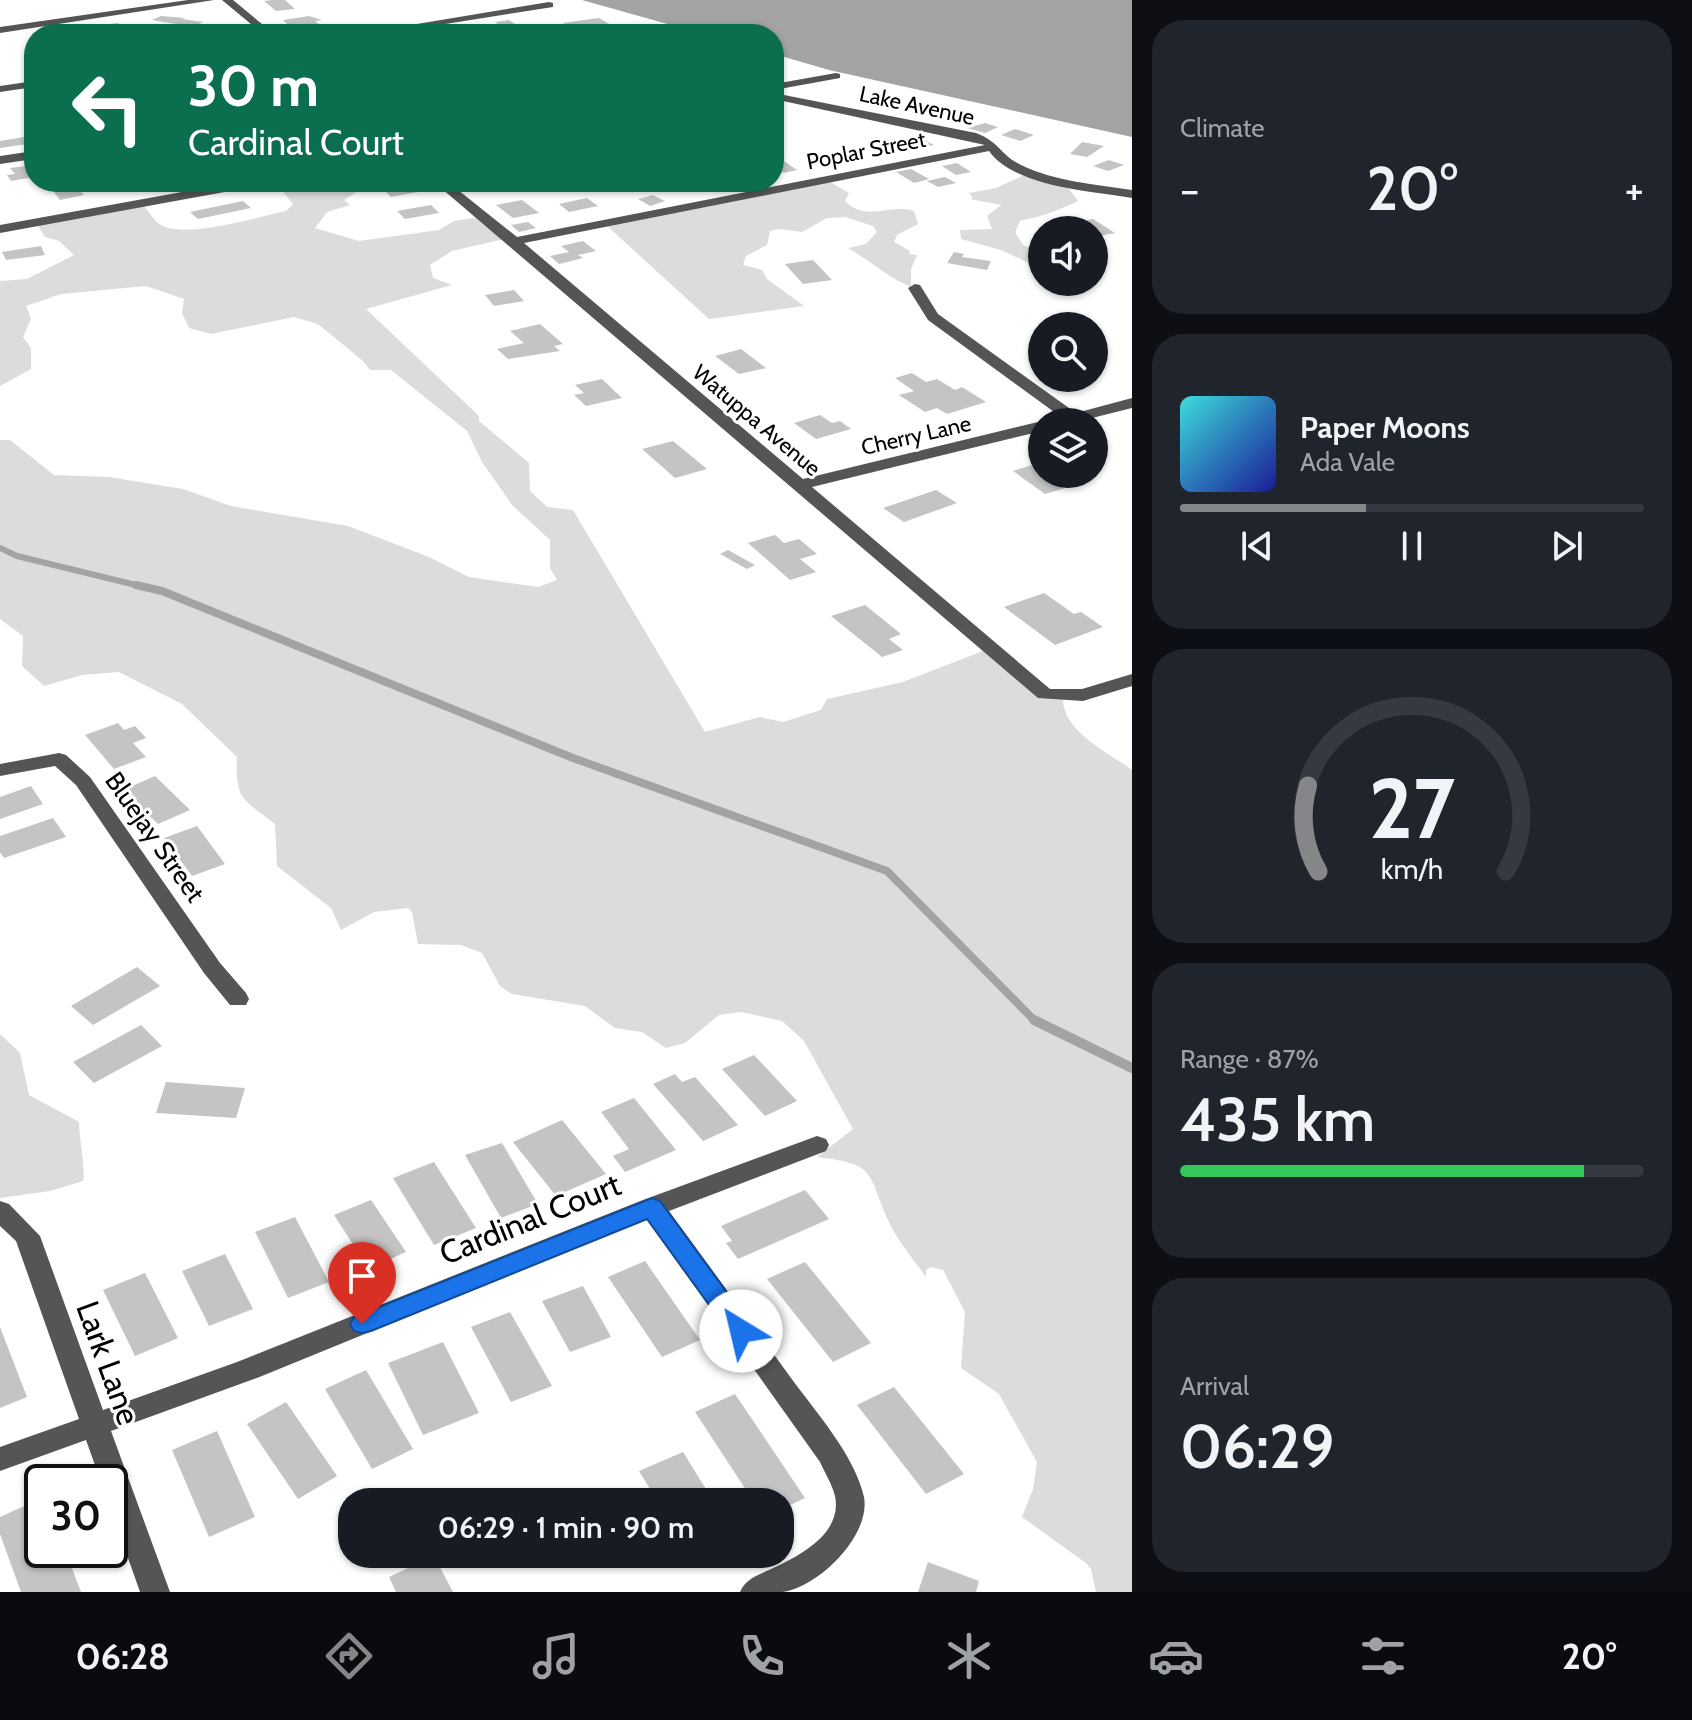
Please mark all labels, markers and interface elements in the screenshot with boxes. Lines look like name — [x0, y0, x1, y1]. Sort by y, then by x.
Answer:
text: 30 m — [188, 52, 319, 120]
icon: left — [56, 56, 160, 160]
street label: Lake Avenue — [857, 80, 977, 131]
text: Climate — [1180, 112, 1265, 144]
text: Cardinal Court — [188, 120, 404, 164]
street label: Poplar Street — [804, 126, 929, 175]
text: 20° — [1366, 152, 1458, 225]
text: − — [1180, 163, 1199, 216]
text: + — [1625, 163, 1644, 216]
map controls — [1028, 216, 1108, 488]
button: sound — [1028, 216, 1108, 296]
button: search — [1028, 312, 1108, 392]
street label: Watuppa Avenue — [687, 359, 826, 482]
button: layers — [1028, 408, 1108, 488]
text: Paper Moons — [1300, 409, 1470, 446]
street label: Cherry Lane — [859, 410, 974, 461]
text: Ada Vale — [1300, 446, 1395, 478]
icon: previous — [1235, 524, 1279, 568]
icon: pause — [1390, 524, 1434, 568]
icon: next — [1545, 524, 1589, 568]
text: 27 — [1369, 758, 1455, 859]
street label: Bluejay Street — [98, 766, 212, 909]
text: km/h — [1381, 851, 1443, 886]
text: Range · 87% — [1180, 1043, 1319, 1075]
text: 435 km — [1180, 1083, 1375, 1156]
street label: Cardinal Court — [434, 1164, 626, 1273]
pin — [328, 1242, 396, 1324]
icon: arrive — [340, 1254, 384, 1298]
position arrow — [699, 1289, 783, 1373]
street label: Lark Lane — [68, 1296, 149, 1430]
text: Arrival — [1180, 1370, 1249, 1402]
text: 06:29 — [1180, 1410, 1335, 1483]
speed limit sign: 30 — [24, 1464, 128, 1568]
text: 06:29 · 1 min · 90 m — [438, 1509, 694, 1546]
icon: directions — [321, 1628, 377, 1684]
icon: music — [528, 1628, 584, 1684]
icon: phone — [734, 1628, 790, 1684]
icon: climate — [941, 1628, 997, 1684]
icon: car — [1148, 1628, 1204, 1684]
icon: filters — [1355, 1628, 1411, 1684]
text: 06:28 — [75, 1634, 170, 1678]
text: 20° — [1562, 1634, 1617, 1678]

